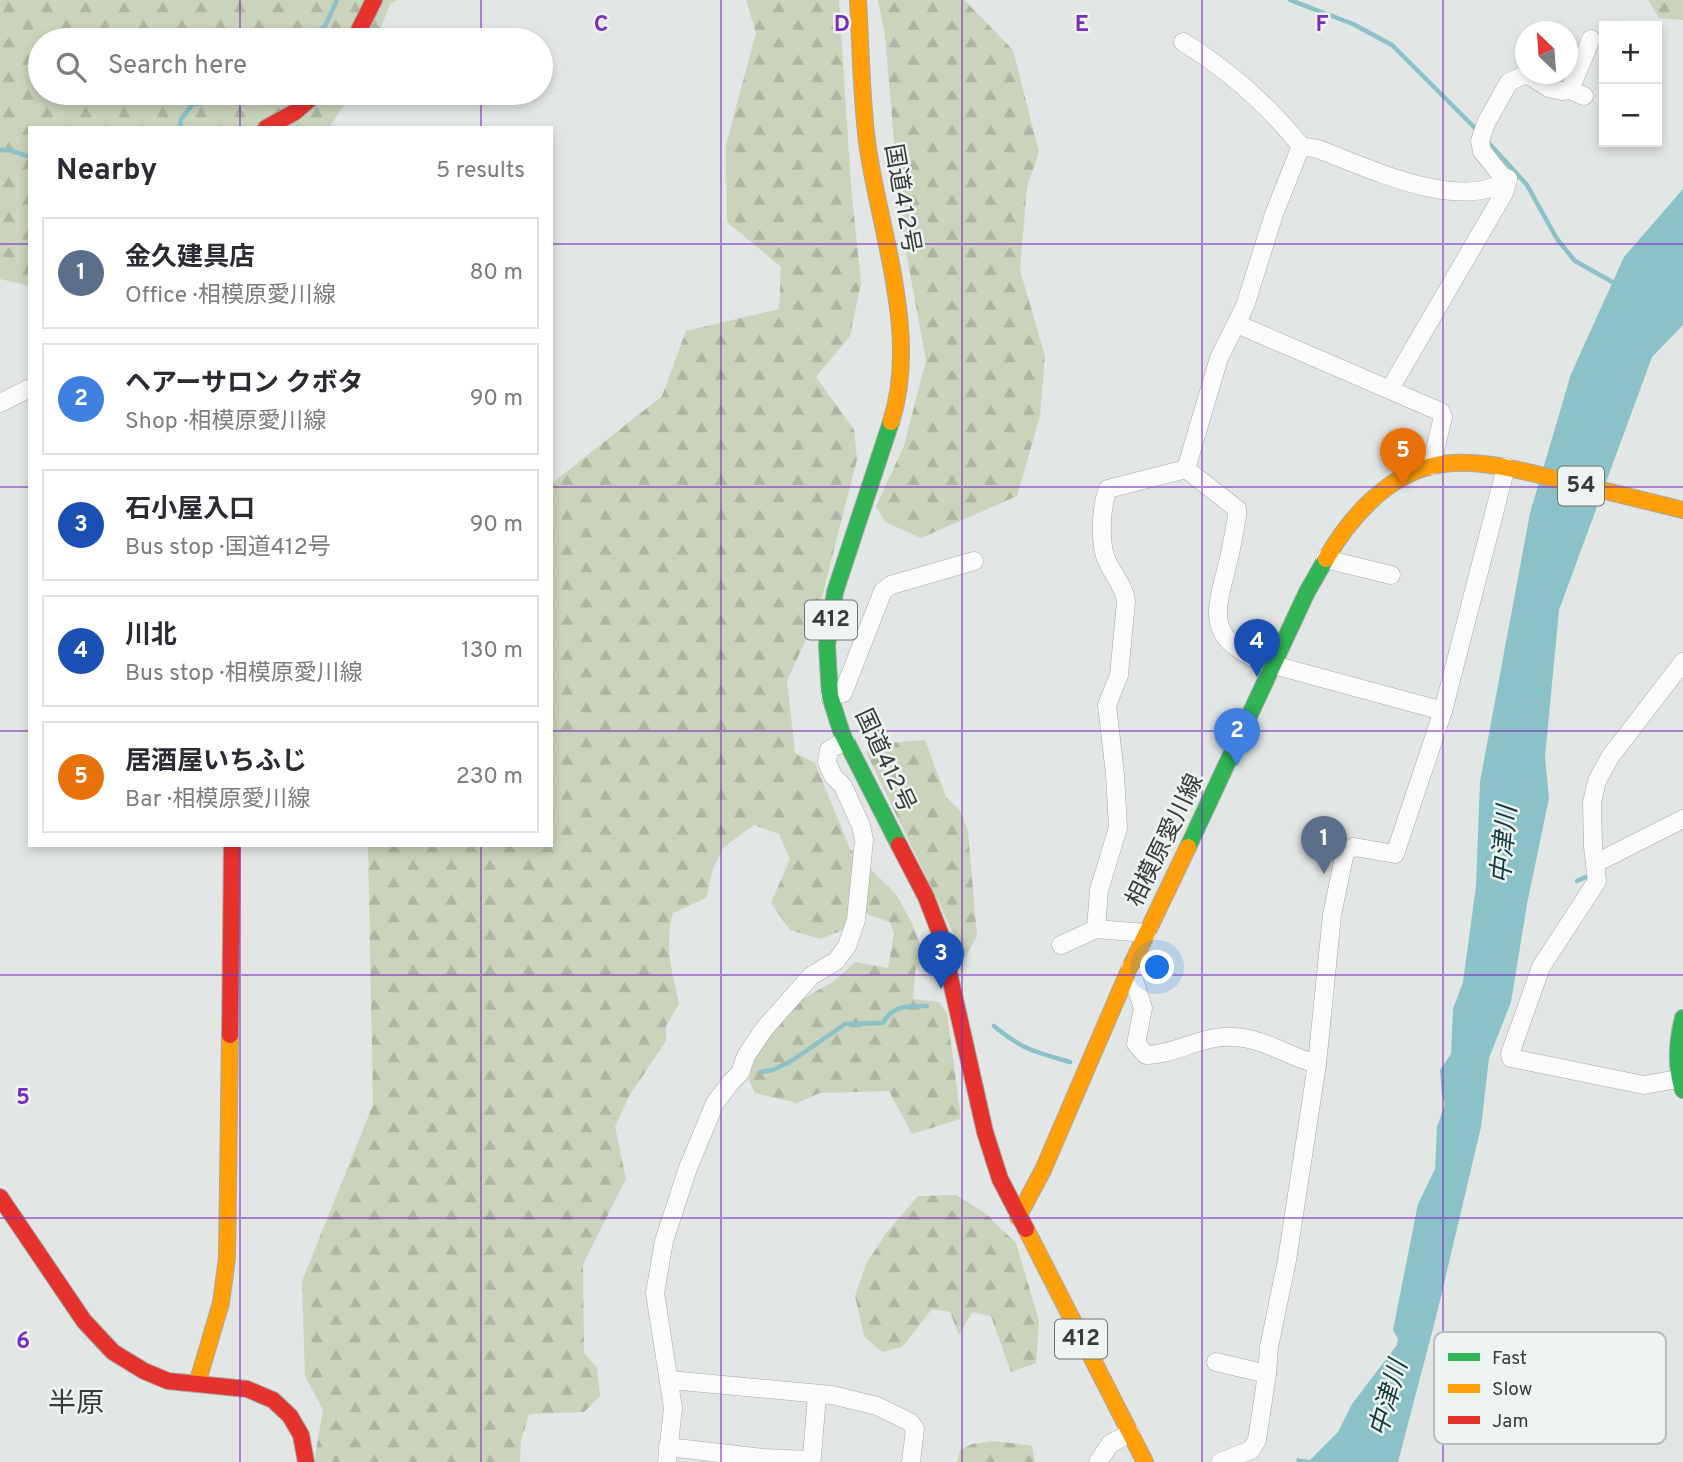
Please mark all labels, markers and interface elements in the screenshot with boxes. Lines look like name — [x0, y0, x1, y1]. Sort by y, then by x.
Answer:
text: C — [594, 11, 608, 40]
text: D — [834, 11, 850, 40]
text: E — [1075, 11, 1089, 40]
text: F — [1315, 11, 1329, 40]
north arrow — [1515, 21, 1578, 84]
map controls — [1599, 21, 1662, 147]
button: + — [1599, 21, 1662, 84]
search box — [28, 28, 553, 105]
icon: search — [52, 48, 90, 86]
text: Search here — [108, 50, 247, 83]
button: − — [1599, 84, 1662, 147]
street label: 国道412号 — [877, 142, 925, 256]
text: Nearby — [56, 153, 157, 190]
text: 5 results — [436, 157, 525, 186]
text: 金久建具店 — [125, 242, 255, 275]
text: 1 — [76, 259, 86, 288]
text: 80 m — [470, 259, 523, 288]
text: Office · 相模原愛川線 — [125, 282, 336, 311]
text: ヘアーサロン クボタ — [125, 368, 363, 401]
text: 2 — [74, 385, 88, 414]
text: 90 m — [470, 385, 523, 414]
text: Shop · 相模原愛川線 — [125, 408, 327, 437]
pin: 5 — [1380, 428, 1426, 486]
road number: 54 — [1558, 466, 1604, 506]
text: 石小屋入口 — [125, 494, 255, 527]
text: 3 — [74, 511, 88, 540]
text: 90 m — [470, 511, 523, 540]
text: Bus stop · 国道412号 — [125, 534, 331, 563]
road number: 412 — [805, 600, 857, 640]
pin: 4 — [1234, 619, 1280, 677]
text: 川北 — [125, 620, 177, 653]
text: 4 — [74, 637, 88, 666]
text: 130 m — [461, 637, 523, 666]
text: Bus stop · 相模原愛川線 — [125, 660, 363, 689]
street label: 国道412号 — [847, 705, 921, 817]
pin: 2 — [1214, 708, 1260, 766]
text: 居酒屋いちふじ — [125, 746, 307, 779]
text: 5 — [74, 763, 88, 792]
text: 230 m — [456, 763, 523, 792]
street label: 相模原愛川線 — [1121, 770, 1211, 912]
text: Bar · 相模原愛川線 — [125, 786, 310, 815]
water label: 中津川 — [1486, 802, 1526, 885]
pin: 1 — [1301, 816, 1347, 874]
pin: 3 — [918, 931, 964, 989]
your location — [1140, 950, 1174, 984]
text: 5 — [16, 1084, 30, 1113]
road number: 412 — [1055, 1320, 1107, 1358]
text: 6 — [16, 1328, 30, 1357]
legend — [1434, 1332, 1666, 1444]
text: Fast — [1492, 1347, 1527, 1371]
water label: 中津川 — [1363, 1354, 1417, 1441]
text: Slow — [1492, 1378, 1532, 1402]
district label: 半原 — [48, 1387, 104, 1423]
text: Jam — [1492, 1410, 1529, 1434]

